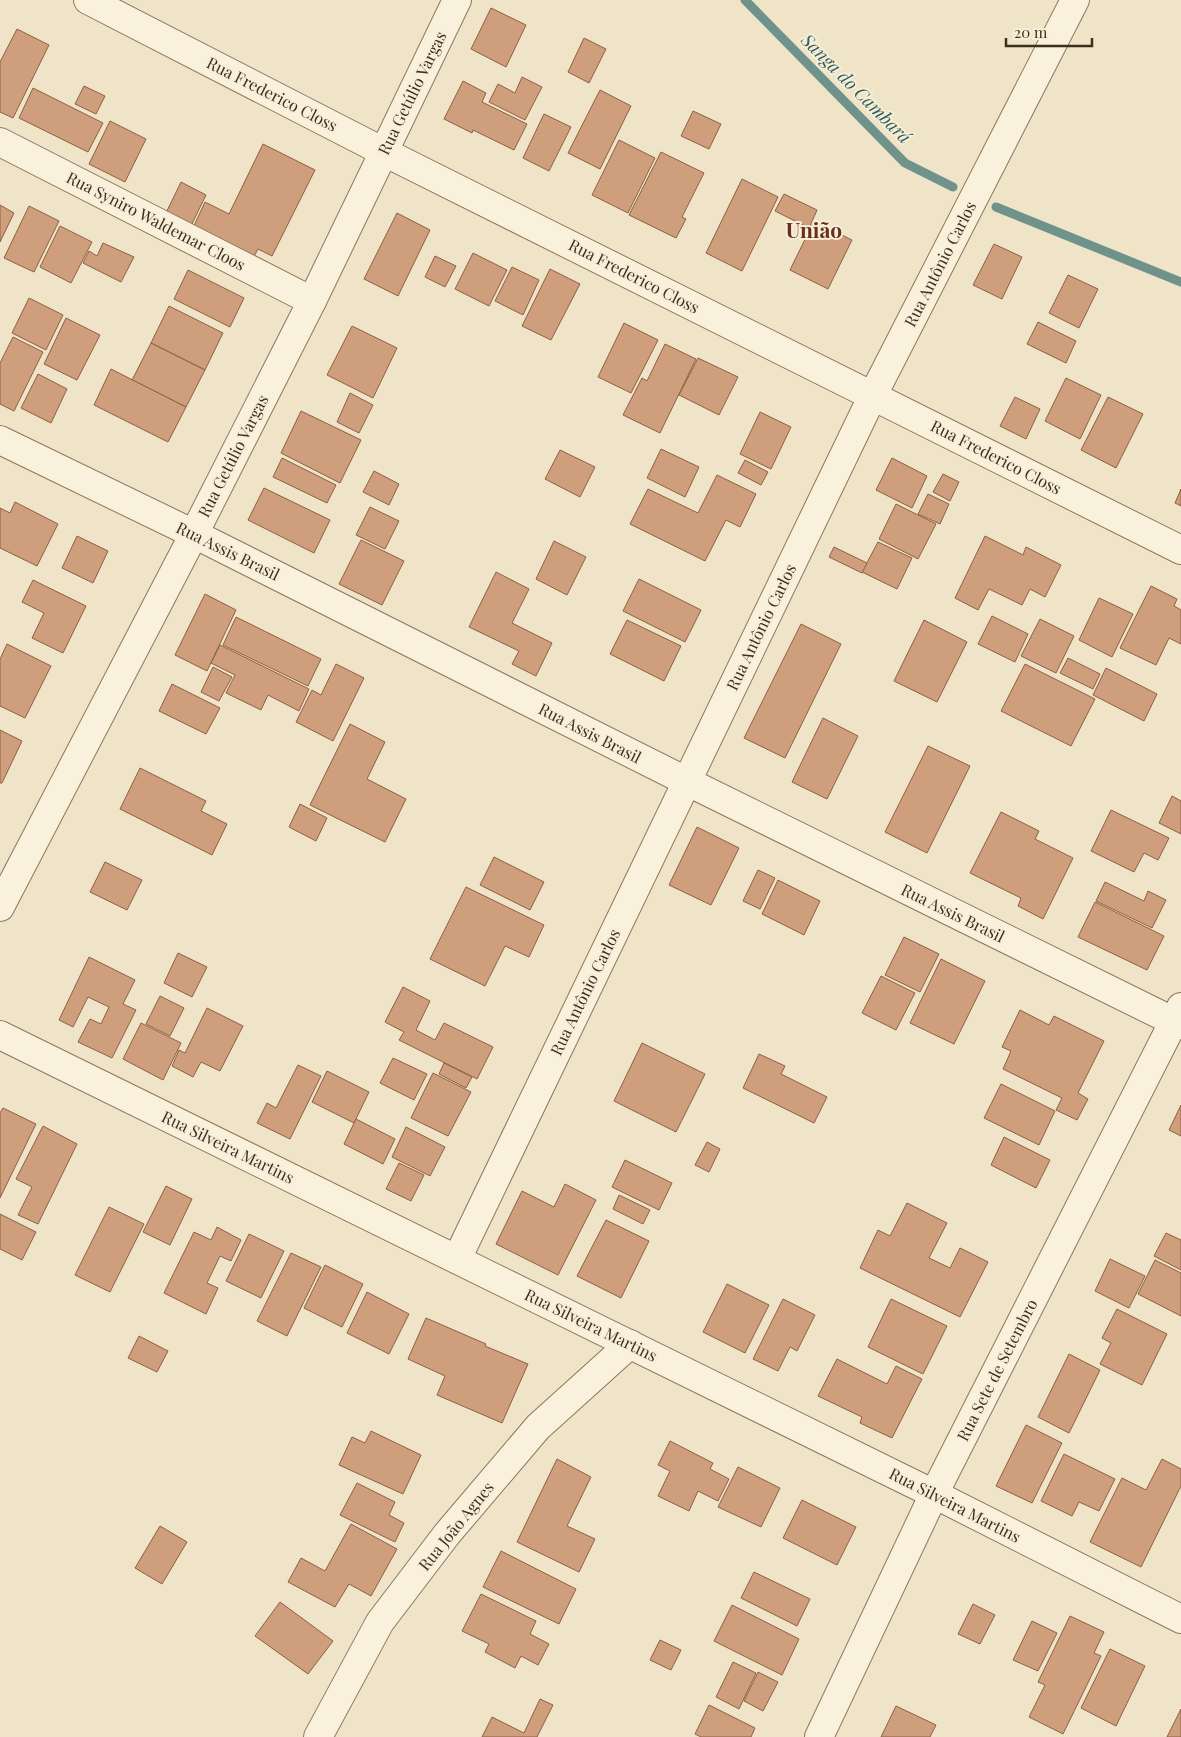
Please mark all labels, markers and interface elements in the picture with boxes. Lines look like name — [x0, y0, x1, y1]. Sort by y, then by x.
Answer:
scale bar — [1006, 15, 1092, 47]
text: 20 m — [1014, 22, 1048, 42]
water label: Sanga do Cambará — [796, 27, 917, 149]
street label: Rua Getúlio Vargas — [373, 28, 451, 158]
street label: Rua Frederico Closs — [203, 52, 341, 136]
street label: Rua Syniro Waldemar Cloos — [63, 166, 249, 275]
street label: Rua Antônio Carlos — [899, 197, 980, 330]
district label: União — [786, 215, 842, 243]
street label: Rua Frederico Closs — [565, 234, 703, 318]
street label: Rua Getúlio Vargas — [193, 391, 273, 521]
street label: Rua Frederico Closs — [927, 415, 1065, 499]
street label: Rua Assis Brasil — [173, 516, 284, 585]
street label: Rua Antônio Carlos — [721, 560, 800, 693]
street label: Rua Assis Brasil — [535, 698, 645, 768]
street label: Rua Assis Brasil — [898, 878, 1009, 947]
street label: Rua Antônio Carlos — [545, 925, 624, 1058]
street label: Rua Silveira Martins — [159, 1105, 298, 1188]
street label: Rua Silveira Martins — [522, 1283, 661, 1366]
street label: Rua Sete de Setembro — [952, 1295, 1042, 1444]
street label: Rua Silveira Martins — [886, 1462, 1024, 1547]
street label: Rua João Agnes — [413, 1477, 498, 1575]

